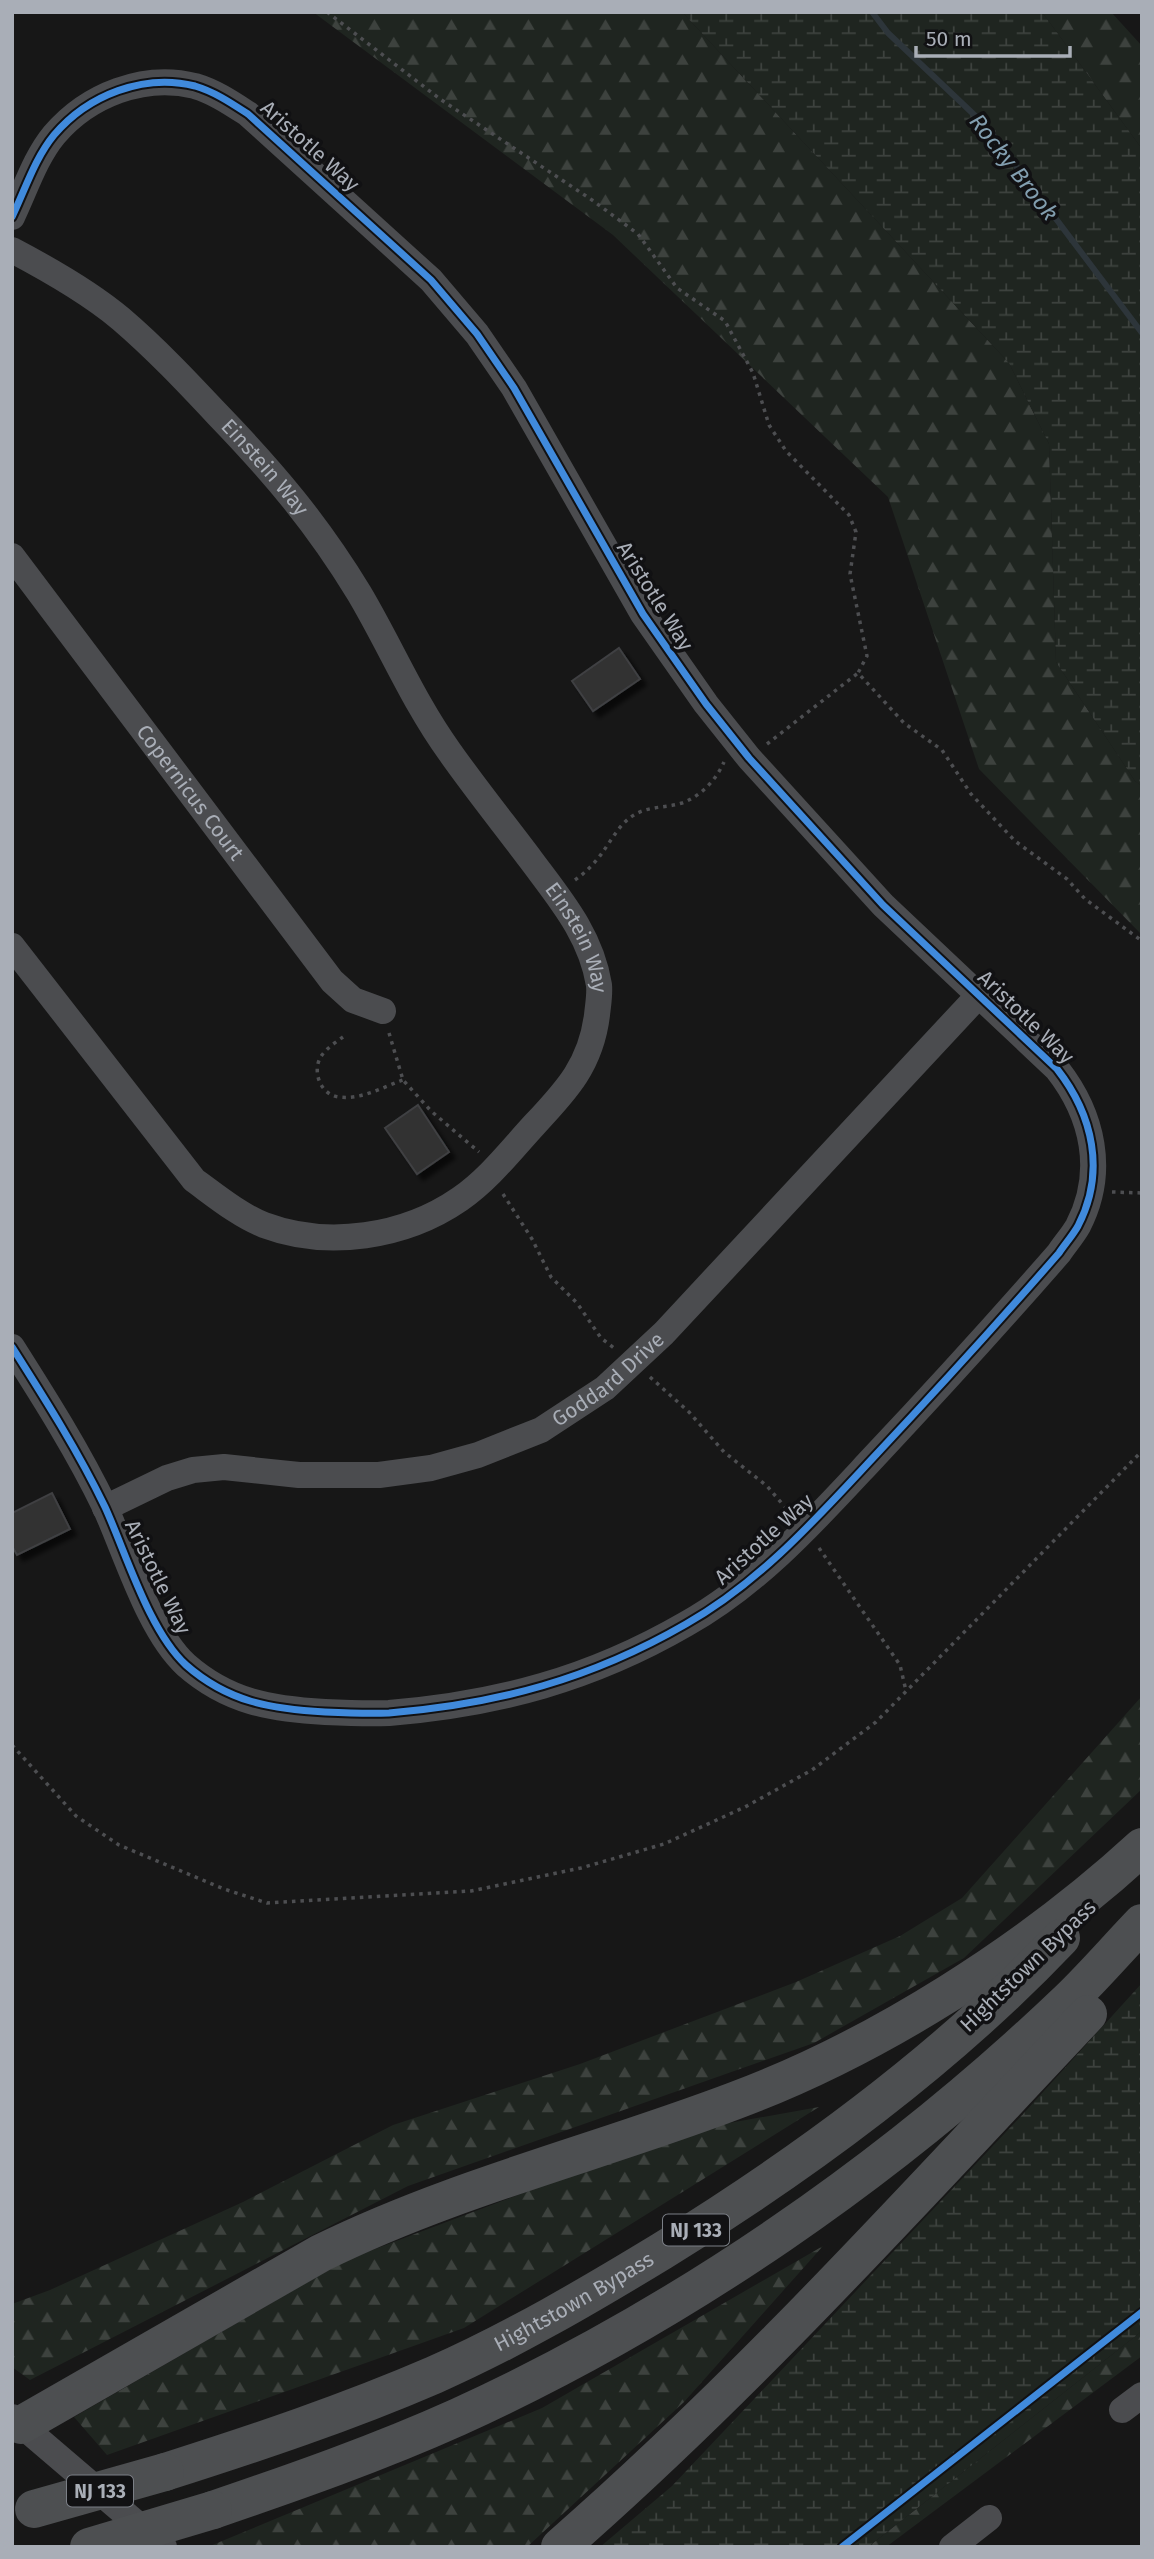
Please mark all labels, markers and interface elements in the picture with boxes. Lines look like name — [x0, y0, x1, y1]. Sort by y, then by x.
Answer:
scale bar — [916, 14, 1070, 58]
text: 50 m — [926, 26, 972, 52]
street label: Aristotle Way — [255, 95, 365, 198]
water label: Rocky Brook — [963, 108, 1065, 226]
street label: Einstein Way — [216, 413, 315, 521]
street label: Aristotle Way — [611, 537, 699, 656]
street label: Copernicus Court — [131, 720, 250, 866]
street label: Einstein Way — [539, 877, 612, 994]
street label: Aristotle Way — [972, 965, 1080, 1070]
street label: Goddard Drive — [547, 1326, 670, 1432]
street label: Aristotle Way — [709, 1487, 819, 1590]
street label: Aristotle Way — [119, 1516, 197, 1639]
street label: Hightstown Bypass — [954, 1894, 1102, 2038]
road number: NJ 133 — [663, 2214, 729, 2246]
street label: Hightstown Bypass — [490, 2246, 659, 2357]
road number: NJ 133 — [67, 2476, 133, 2506]

